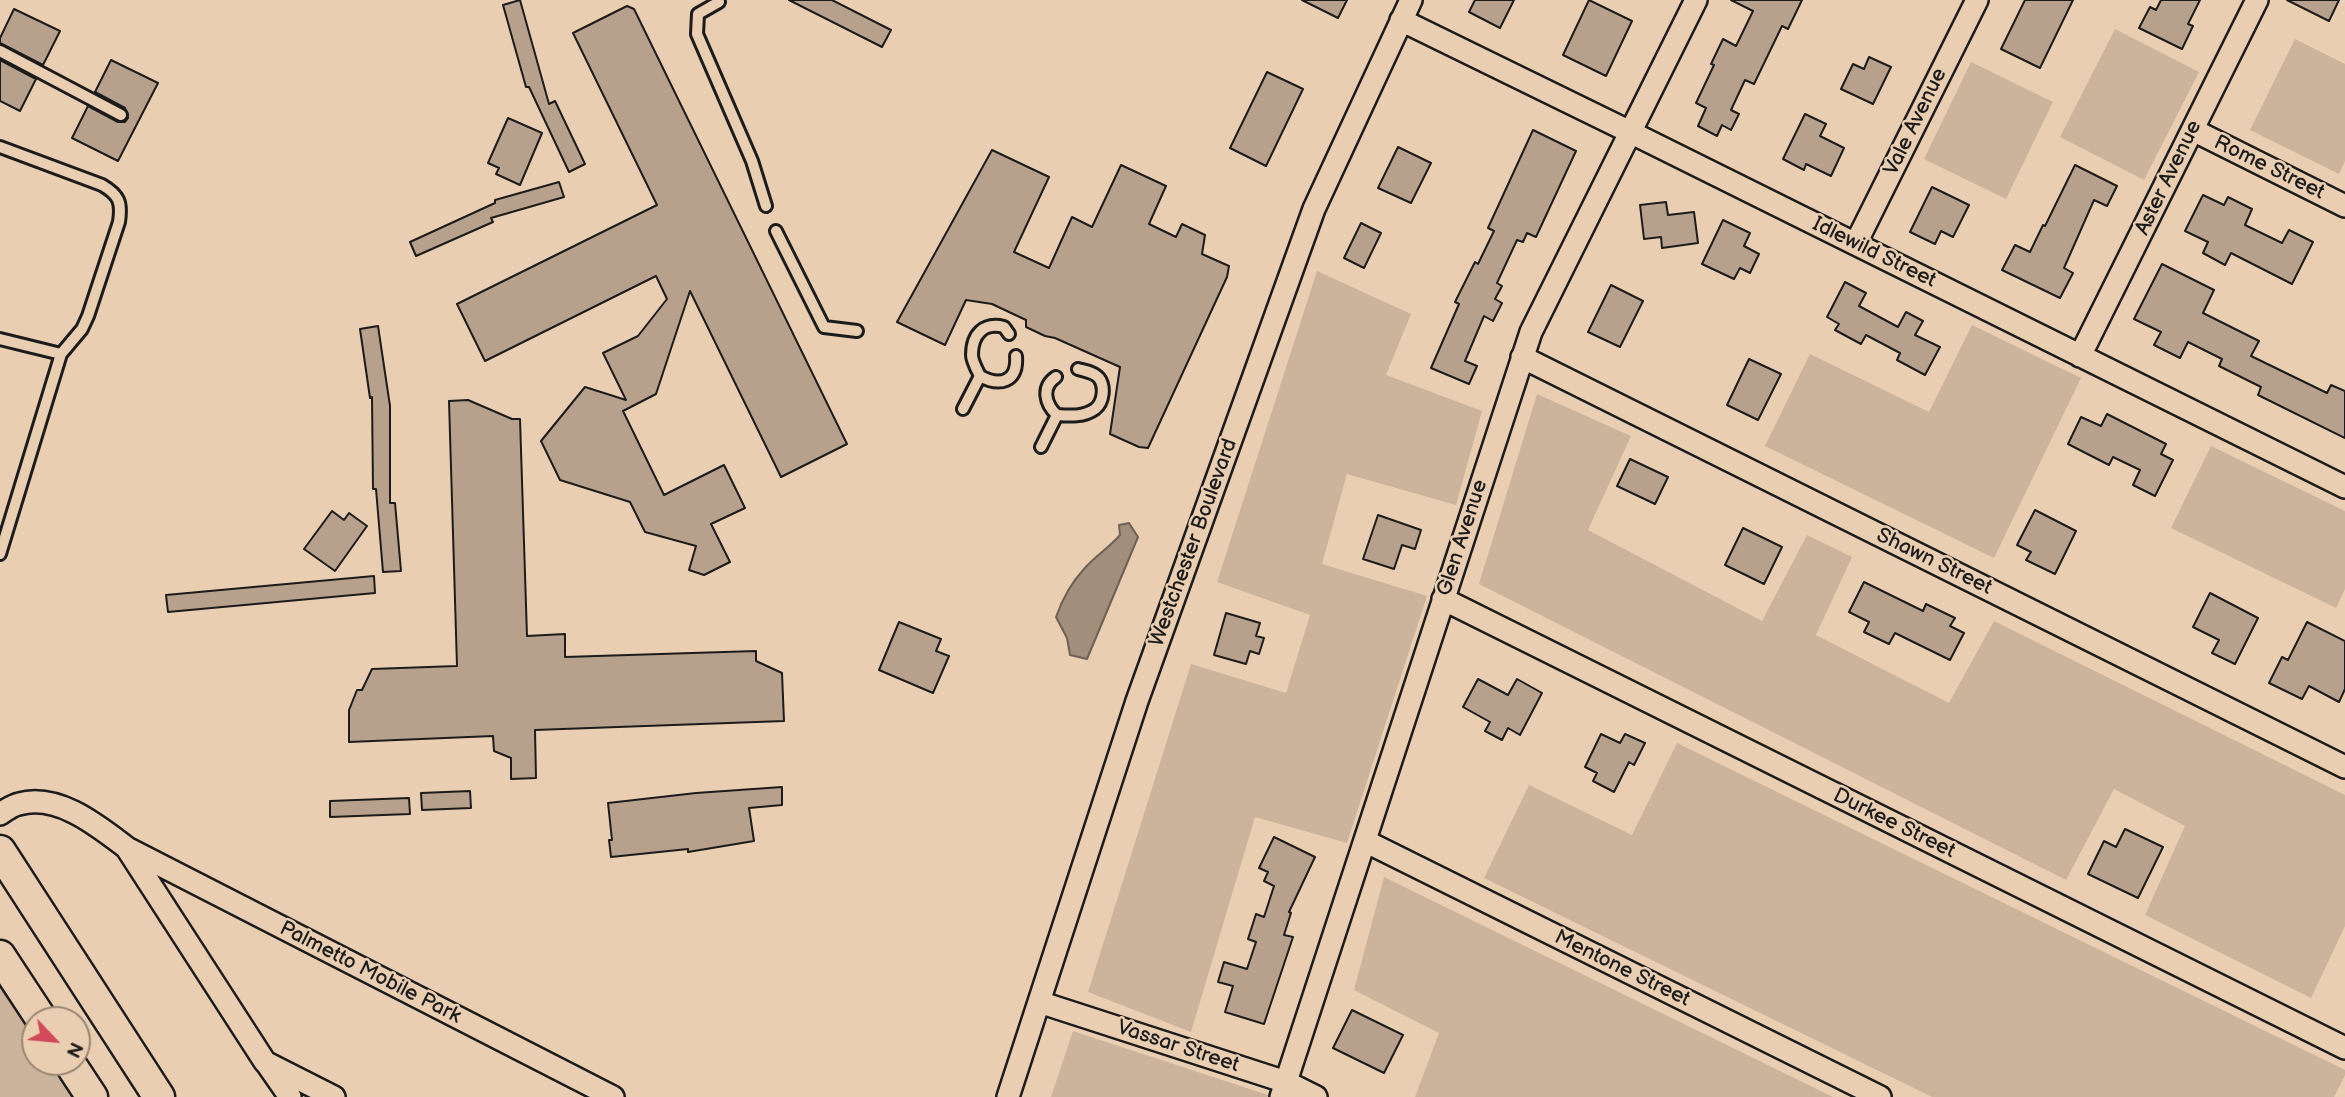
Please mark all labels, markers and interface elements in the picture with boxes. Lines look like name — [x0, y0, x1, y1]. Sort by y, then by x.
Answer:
street label: Vale Avenue — [1879, 64, 1953, 180]
street label: Aster Avenue — [2130, 117, 2208, 239]
street label: Rome Street — [2210, 130, 2328, 206]
street label: Idlewild Street — [1808, 212, 1940, 294]
street label: Westchester Boulevard — [1145, 436, 1243, 650]
street label: Glen Avenue — [1432, 477, 1494, 599]
street label: Shawn Street — [1872, 523, 1996, 601]
street label: Durkee Street — [1829, 784, 1959, 864]
street label: Palmetto Mobile Park — [275, 916, 465, 1030]
street label: Mentone Street — [1550, 925, 1694, 1013]
north arrow — [21, 1006, 91, 1076]
street label: Vassar Street — [1114, 1015, 1242, 1079]
text: N — [60, 1038, 87, 1061]

